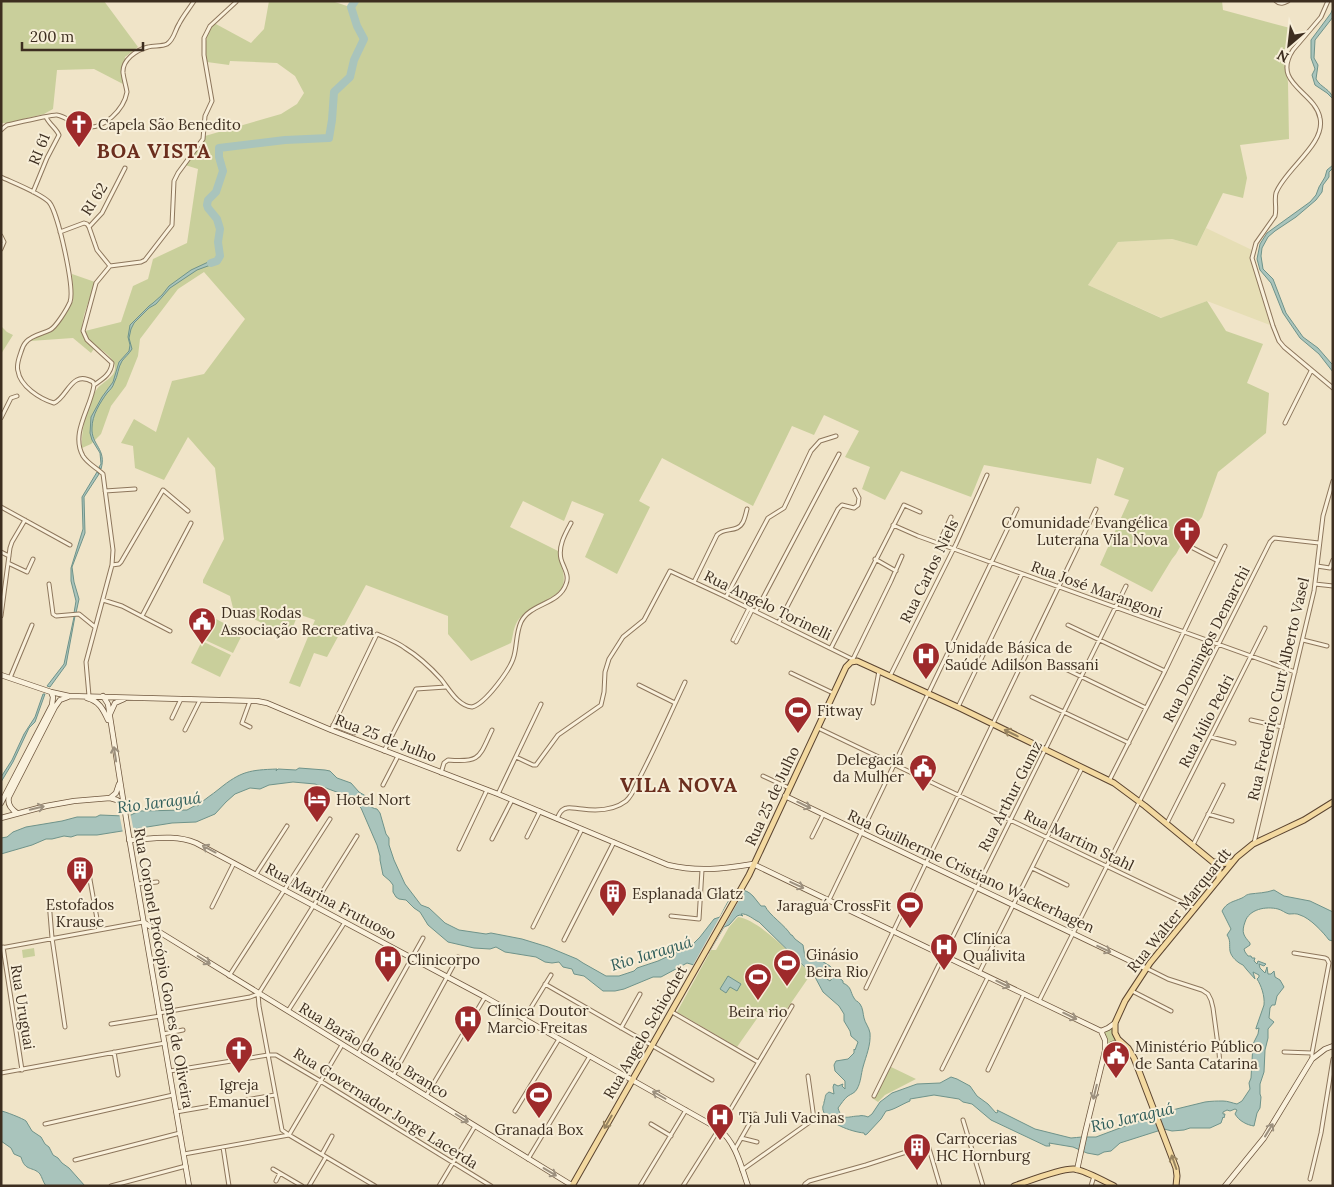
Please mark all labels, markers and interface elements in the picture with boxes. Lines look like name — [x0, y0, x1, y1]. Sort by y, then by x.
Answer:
scale bar — [22, 20, 144, 52]
north arrow — [1264, 20, 1314, 70]
text: 200 m — [30, 27, 74, 46]
text: N — [1274, 46, 1292, 67]
church icon: Capela São Benedito — [64, 109, 94, 148]
place label: Capela São Benedito — [98, 115, 241, 134]
street label: RI 61 — [24, 130, 54, 168]
district label: BOA VISTA — [97, 138, 211, 163]
street label: RI 62 — [77, 179, 111, 219]
place label: Comunidade Evangélica Luterana Vila Nova — [1001, 513, 1168, 549]
street label: Rua Carlos Niels — [896, 516, 962, 626]
church icon: Comunidade Evangélica Luterana Vila Nova — [1172, 516, 1202, 555]
street label: Rua José Marangoni — [1029, 556, 1165, 622]
street label: Rua Domingos Demarchi — [1158, 563, 1254, 725]
street label: Rua Angelo Torinelli — [701, 566, 835, 644]
street label: Rua Frederico Curt Alberto Vasel — [1243, 575, 1313, 803]
place label: Duas Rodas Associação Recreativa — [220, 603, 374, 639]
public building icon: Duas Rodas Associação Recreativa — [187, 606, 217, 645]
place label: Unidade Básica de Saúde Adilson Bassani — [945, 638, 1099, 674]
hospital icon: Unidade Básica de Saúde Adilson Bassani — [911, 641, 941, 680]
street label: Rua Júlio Pedri — [1174, 671, 1238, 771]
sports icon: Fitway — [783, 695, 813, 734]
place label: Fitway — [817, 701, 863, 720]
street label: Rua 25 de Julho — [332, 710, 440, 766]
one-way arrow — [1004, 728, 1019, 737]
street label: Rua Arthur Gumz — [974, 737, 1046, 855]
street label: Rua 25 de Julho — [741, 743, 803, 849]
one-way arrow — [110, 747, 120, 763]
place label: Delegacia da Mulher — [833, 750, 904, 786]
public building icon: Delegacia da Mulher — [908, 753, 938, 792]
district label: VILA NOVA — [620, 772, 738, 797]
hotel icon: Hotel Nort — [302, 784, 332, 823]
water label: Rio Jaraguá — [116, 787, 202, 817]
place label: Hotel Nort — [336, 790, 411, 809]
one-way arrow — [797, 801, 812, 811]
one-way arrow — [29, 803, 45, 812]
street label: Rua Guilherme Cristiano Wackerhagen — [844, 805, 1098, 937]
street label: Rua Martim Stahl — [1021, 805, 1137, 875]
street label: Rua Coronel Procópio Gomes de Oliveira — [130, 826, 198, 1110]
one-way arrow — [202, 844, 217, 853]
street label: Rua Walter Marquardt — [1123, 844, 1235, 976]
building icon: Estofados Krause — [65, 855, 95, 894]
street label: Rua Marina Frutuoso — [262, 858, 400, 944]
building icon: Esplanada Glatz — [598, 878, 628, 917]
one-way arrow — [790, 880, 805, 890]
place label: Esplanada Glatz — [632, 884, 743, 903]
sports icon: Jaraguá CrossFit — [895, 890, 925, 929]
place label: Estofados Krause — [46, 895, 114, 931]
place label: Jaraguá CrossFit — [776, 896, 891, 915]
place label: Clínica Qualivita — [963, 929, 1026, 965]
water label: Rio Jaraguá — [608, 931, 695, 975]
hospital icon: Clínica Qualivita — [929, 932, 959, 971]
hospital icon: Clinicorpo — [373, 944, 403, 983]
one-way arrow — [1096, 944, 1111, 954]
place label: Ginásio Beira Rio — [806, 945, 868, 981]
sports icon: Ginásio Beira Rio — [772, 948, 802, 987]
place label: Clinicorpo — [407, 950, 480, 969]
one-way arrow — [197, 955, 211, 965]
street label: Rua Angelo Schiochet — [599, 962, 691, 1102]
sports icon: Beira rio — [743, 962, 773, 1001]
street label: Rua Uruguai — [7, 963, 39, 1051]
one-way arrow — [995, 980, 1010, 989]
street label: Rua Barão do Rio Branco — [296, 998, 452, 1102]
place label: Clínica Doutor Marcio Freitas — [487, 1001, 589, 1037]
place label: Beira rio — [728, 1002, 788, 1021]
hospital icon: Clínica Doutor Marcio Freitas — [453, 1004, 483, 1043]
one-way arrow — [1062, 1012, 1077, 1021]
church icon: Igreja Emanuel — [224, 1035, 254, 1074]
place label: Ministério Público de Santa Catarina — [1135, 1037, 1263, 1073]
public building icon: Ministério Público de Santa Catarina — [1101, 1040, 1131, 1079]
street label: Rua Governador Jorge Lacerda — [290, 1043, 482, 1173]
place label: Igreja Emanuel — [209, 1075, 269, 1111]
sports icon: Granada Box — [524, 1080, 554, 1119]
one-way arrow — [1090, 1083, 1099, 1099]
one-way arrow — [652, 1090, 667, 1100]
water label: Rio Jaraguá — [1089, 1098, 1176, 1136]
hospital icon: Tia Juli Vacinas — [705, 1102, 735, 1141]
place label: Tia Juli Vacinas — [739, 1108, 845, 1127]
one-way arrow — [455, 1113, 469, 1123]
one-way arrow — [603, 1115, 613, 1129]
place label: Granada Box — [494, 1120, 584, 1139]
one-way arrow — [1264, 1123, 1275, 1137]
place label: Carrocerias HC Hornburg — [936, 1129, 1031, 1165]
building icon: Carrocerias HC Hornburg — [902, 1132, 932, 1171]
one-way arrow — [1169, 1155, 1178, 1171]
one-way arrow — [543, 1168, 557, 1178]

